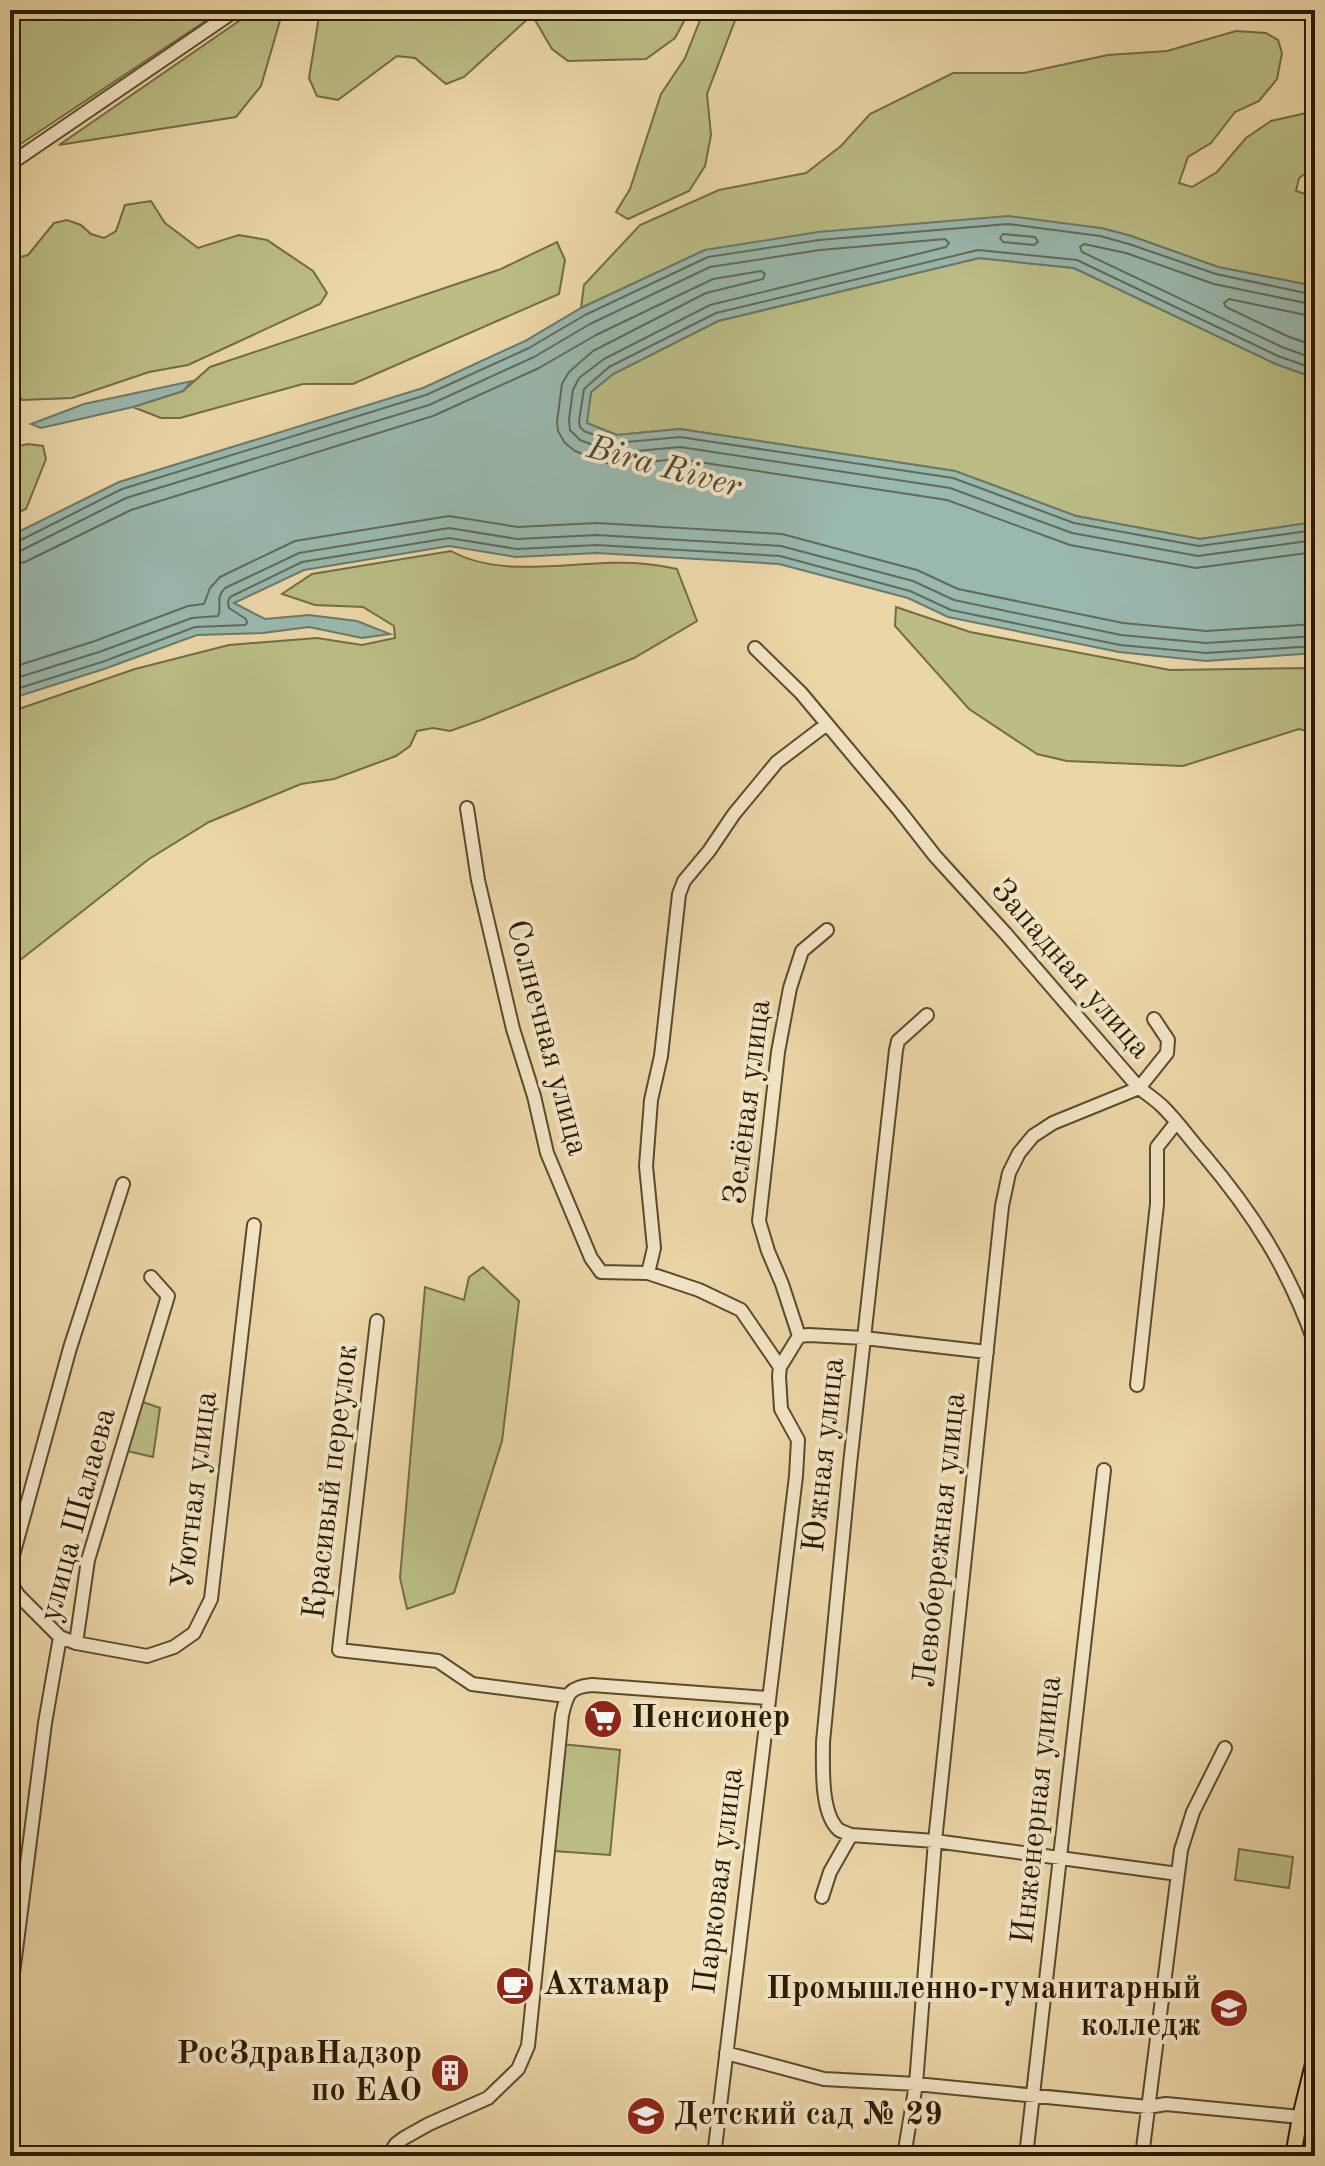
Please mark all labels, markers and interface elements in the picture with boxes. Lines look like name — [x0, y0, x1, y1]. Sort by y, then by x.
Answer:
water label: Bira River — [583, 431, 746, 505]
street label: Западная улица — [984, 874, 1156, 1066]
street label: Солнечная улица — [499, 917, 593, 1159]
street label: Зелёная улица — [721, 997, 777, 1206]
street label: Красивый переулок — [299, 1343, 365, 1621]
street label: Южная улица — [799, 1356, 851, 1554]
street label: Уютная улица — [168, 1389, 224, 1591]
street label: Левобережная улица — [910, 1391, 972, 1689]
street label: улица Шалаева — [35, 1405, 123, 1625]
street label: Инженерная улица — [1008, 1674, 1068, 1946]
supermarket icon: Пенсионер — [582, 1698, 624, 1740]
place label: Пенсионер — [631, 1703, 790, 1735]
street label: Парковая улица — [690, 1766, 750, 1996]
cafe icon: Ахтамар — [494, 1965, 536, 2007]
place label: Ахтамар — [543, 1970, 670, 2002]
place label: Промышленно-гуманитарный колледж — [766, 1974, 1201, 2043]
school or university icon: Промышленно-гуманитарный колледж — [1208, 1987, 1250, 2029]
place label: РосЗдравНадзор по ЕАО — [177, 2039, 422, 2108]
building icon: РосЗдравНадзор по ЕАО — [429, 2052, 471, 2094]
school or university icon: Детский сад № 29 — [625, 2095, 667, 2137]
place label: Детский сад № 29 — [674, 2100, 943, 2132]

